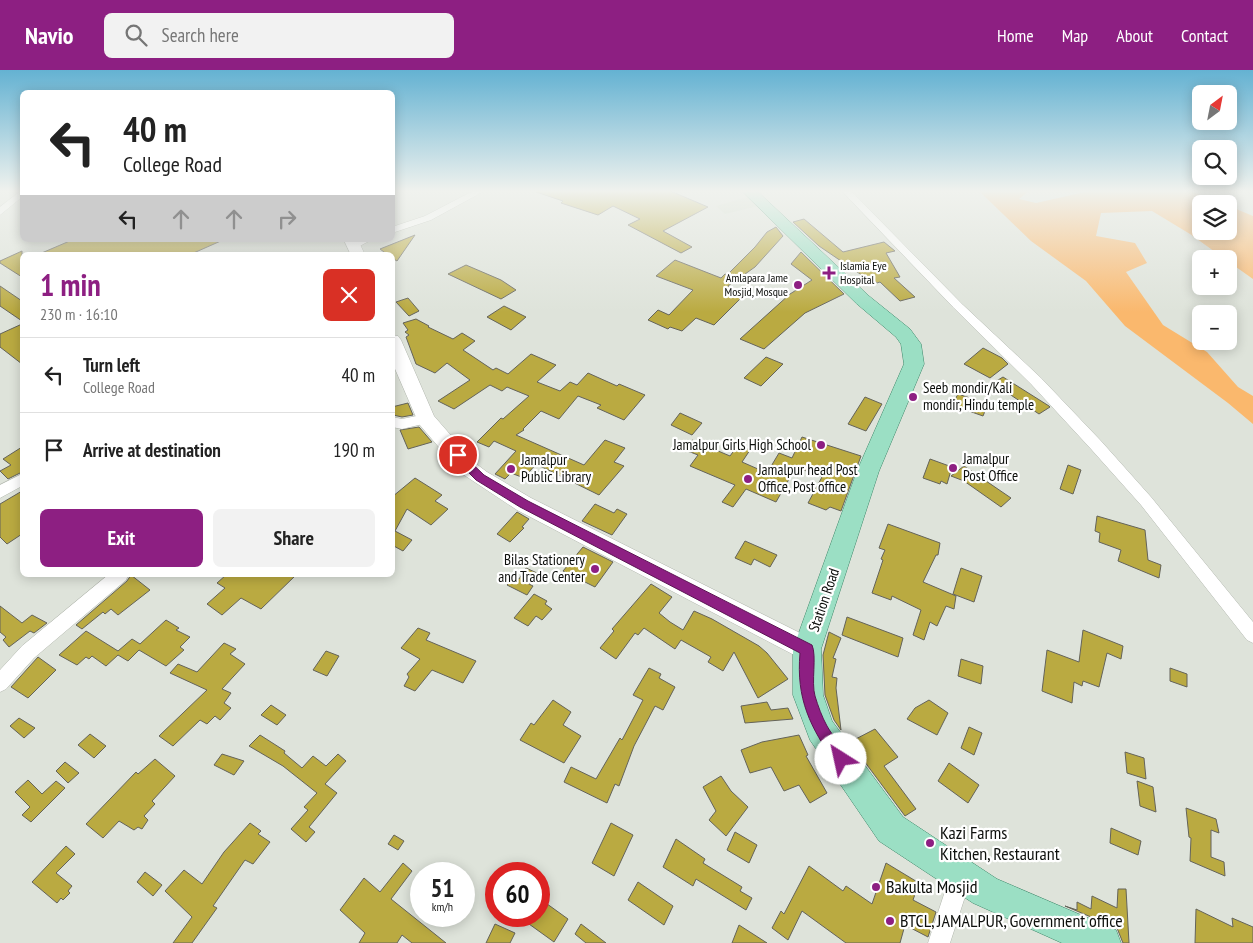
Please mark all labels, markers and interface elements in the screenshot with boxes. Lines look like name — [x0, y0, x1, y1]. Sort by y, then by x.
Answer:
search box — [104, 13, 454, 58]
text: Navio — [25, 20, 74, 51]
icon: search — [122, 21, 150, 49]
text: Search here — [162, 23, 239, 47]
text: Home — [997, 24, 1034, 47]
text: Map — [1062, 24, 1088, 47]
text: About — [1116, 24, 1153, 47]
text: Contact — [1181, 24, 1228, 47]
north arrow — [1192, 85, 1238, 130]
map controls — [1192, 85, 1237, 350]
text: 40 m — [123, 106, 187, 152]
icon: left — [40, 110, 105, 175]
button: search — [1192, 140, 1237, 185]
text: College Road — [123, 150, 222, 178]
button: layers — [1192, 195, 1237, 240]
icon: left — [114, 205, 142, 233]
icon: ahead — [167, 205, 195, 233]
icon: ahead — [220, 205, 248, 233]
icon: right — [273, 205, 301, 233]
button: + — [1192, 250, 1237, 295]
place label: Islamia Eye Hospital — [840, 258, 887, 287]
text: 1 min — [40, 265, 101, 304]
marker: Islamia Eye Hospital — [822, 266, 836, 280]
button: close — [323, 269, 375, 321]
place label: Amlapara Jame Mosjid, Mosque — [725, 270, 788, 299]
marker: Amlapara Jame Mosjid, Mosque — [792, 279, 804, 291]
text: 230 m · 16:10 — [40, 304, 118, 324]
button: − — [1192, 305, 1237, 350]
text: Turn left — [83, 353, 140, 377]
icon: left — [40, 361, 68, 389]
text: 40 m — [342, 363, 375, 387]
text: College Road — [83, 377, 155, 397]
place label: Seeb mondir/Kali mondir, Hindu temple — [923, 378, 1034, 414]
marker: Seeb mondir/Kali mondir, Hindu temple — [907, 391, 919, 403]
pin — [437, 434, 479, 476]
place label: Jamalpur Girls High School — [672, 435, 812, 454]
icon: arrive — [40, 436, 68, 464]
text: Arrive at destination — [83, 438, 221, 462]
text: 190 m — [333, 438, 375, 462]
marker: Jamalpur Girls High School — [815, 439, 827, 451]
icon: arrive — [444, 441, 472, 469]
place label: Jamalpur Post Office — [962, 449, 1018, 485]
place label: Jamalpur Public Library — [520, 450, 592, 486]
place label: Jamalpur head Post Office, Post office — [757, 460, 858, 496]
marker: Jamalpur Post Office — [947, 462, 959, 474]
marker: Jamalpur Public Library — [505, 463, 517, 475]
marker: Jamalpur head Post Office, Post office — [742, 473, 754, 485]
button: Exit — [40, 509, 203, 567]
button: Share — [213, 509, 375, 567]
place label: Bilas Stationery and Trade Center — [498, 550, 586, 586]
marker: Bilas Stationery and Trade Center — [589, 563, 601, 575]
street label: Station Road — [804, 566, 843, 634]
position arrow — [814, 732, 866, 784]
place label: Kazi Farms Kitchen, Restaurant — [940, 821, 1060, 865]
marker: Kazi Farms Kitchen, Restaurant — [924, 837, 936, 849]
speed limit sign: 60 — [485, 862, 550, 927]
text: 51 — [431, 872, 454, 904]
place label: Bakulta Mosjid — [886, 875, 978, 898]
marker: Bakulta Mosjid — [870, 881, 882, 893]
text: km/h — [432, 899, 453, 914]
place label: BTCL, JAMALPUR, Government office — [900, 909, 1123, 932]
marker: BTCL, JAMALPUR, Government office — [884, 915, 896, 927]

